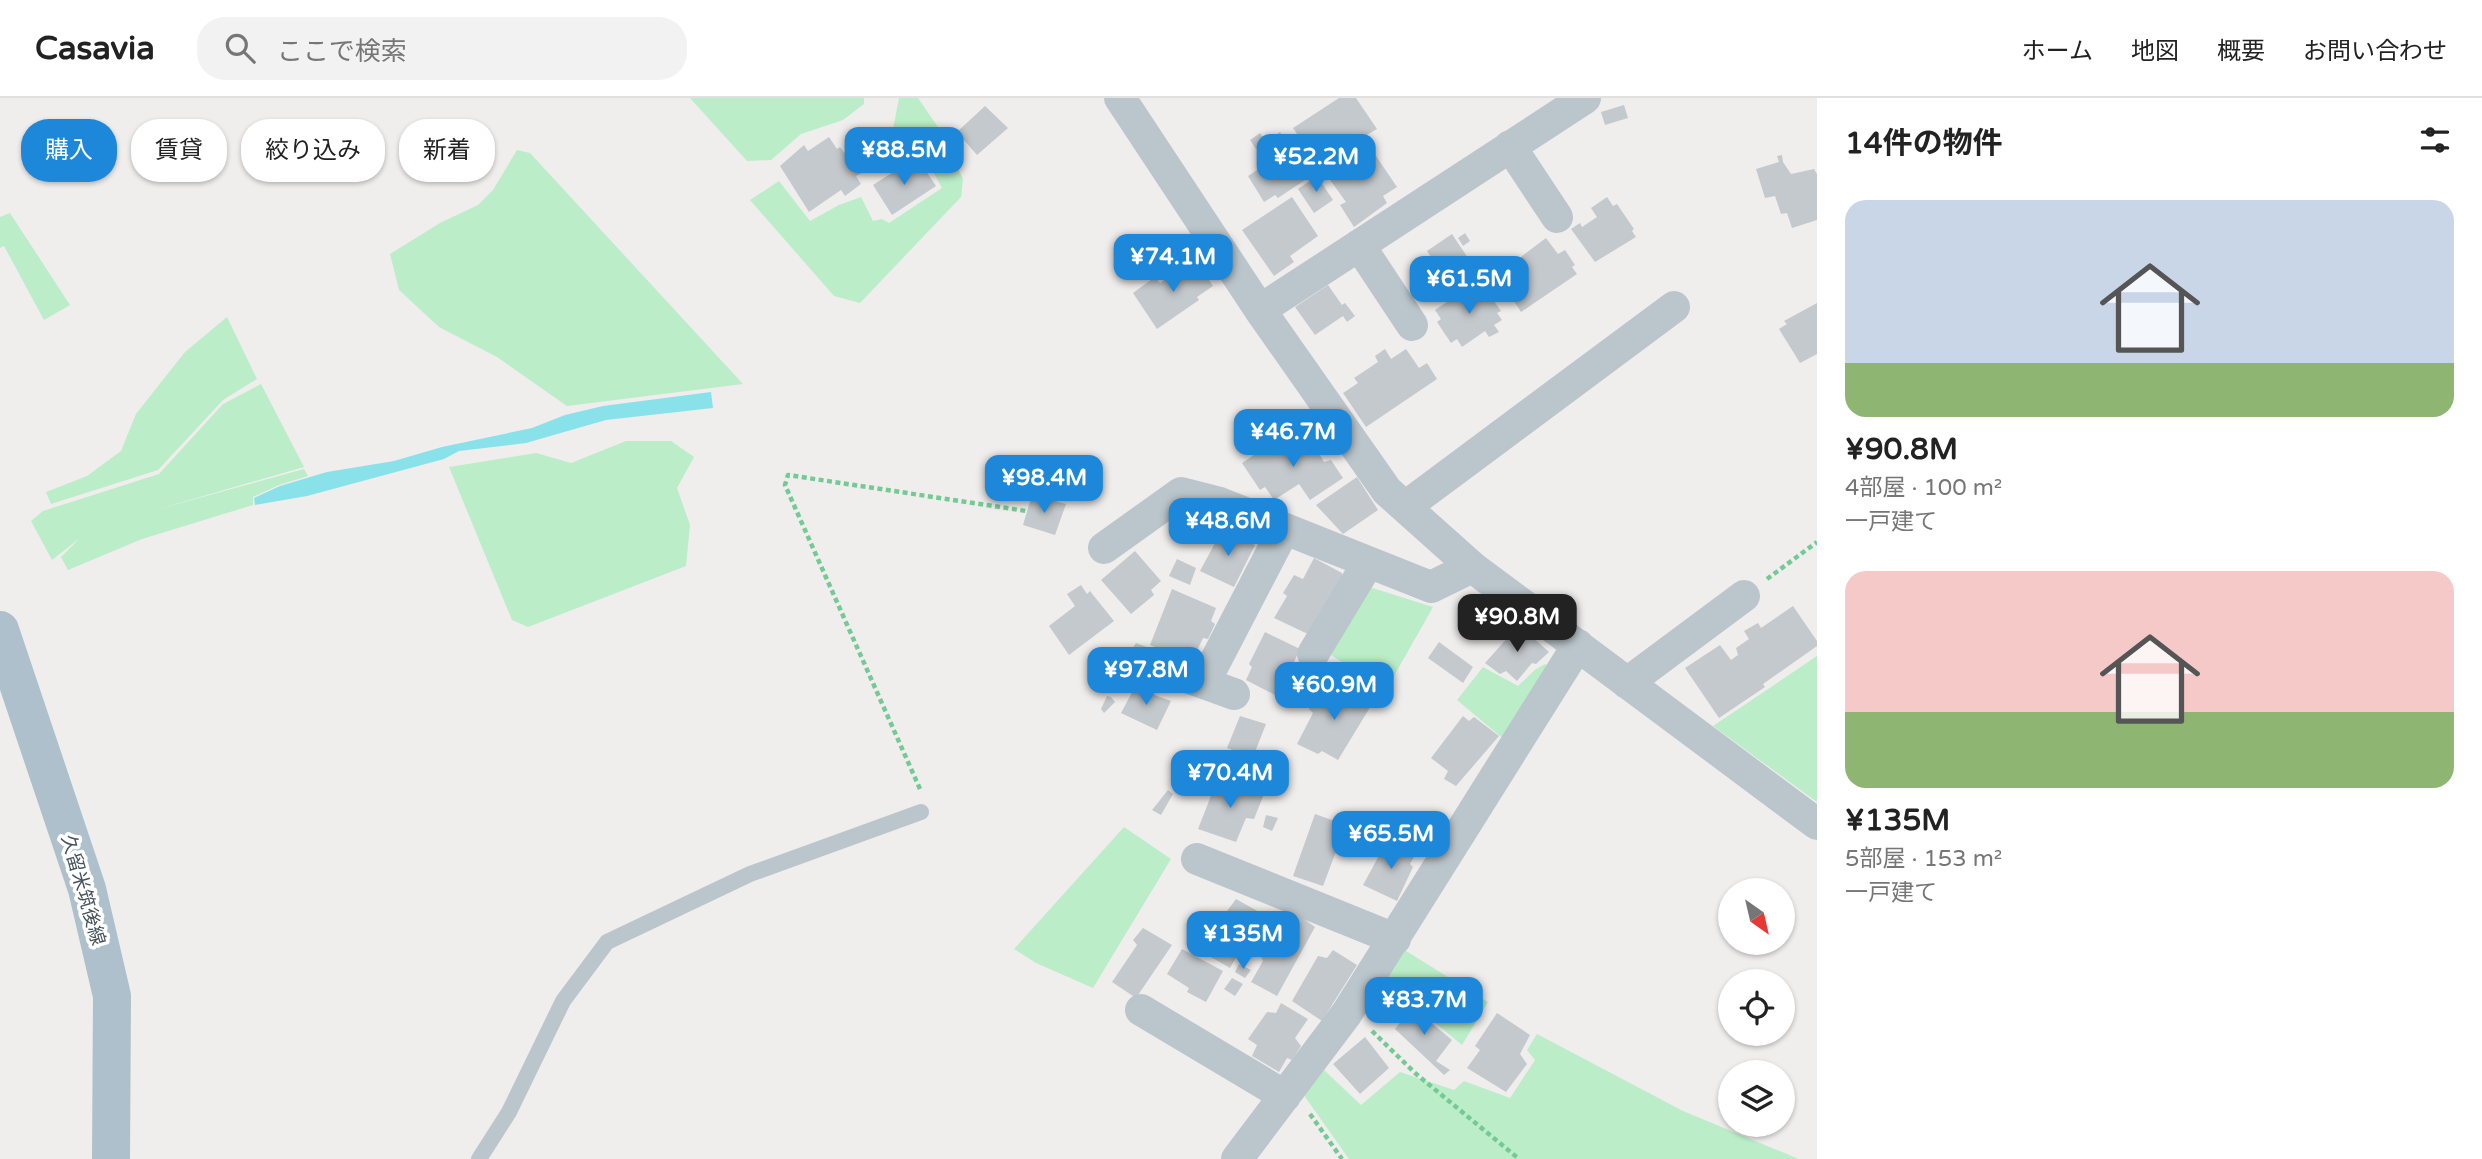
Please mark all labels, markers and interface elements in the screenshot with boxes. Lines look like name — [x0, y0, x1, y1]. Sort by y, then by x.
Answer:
search box — [197, 17, 687, 80]
text: Casavia — [35, 29, 155, 68]
icon: search — [221, 29, 259, 67]
text: ここで検索 — [277, 36, 407, 67]
text: ホーム — [2022, 37, 2093, 66]
text: 地図 — [2131, 37, 2179, 66]
text: 概要 — [2217, 37, 2265, 66]
text: お問い合わせ — [2303, 37, 2447, 66]
chip: 購入 — [21, 119, 117, 182]
chip: 賃貸 — [131, 119, 227, 182]
chip: 絞り込み — [241, 119, 385, 182]
chip: 新着 — [399, 119, 495, 182]
icon: filters — [2416, 121, 2454, 159]
text: 14件の物件 — [1845, 125, 2003, 162]
pin: ¥88.5M — [847, 127, 961, 187]
pin: ¥52.2M — [1259, 134, 1373, 194]
text: ¥88.5M — [861, 136, 947, 164]
text: ¥52.2M — [1273, 143, 1359, 171]
pin: ¥74.1M — [1116, 234, 1230, 294]
text: ¥74.1M — [1130, 243, 1216, 271]
icon: home — [2087, 245, 2213, 371]
pin: ¥61.5M — [1412, 256, 1526, 316]
text: ¥61.5M — [1426, 265, 1512, 293]
pin: ¥46.7M — [1236, 410, 1350, 469]
text: ¥46.7M — [1250, 418, 1336, 446]
text: ¥90.8M — [1845, 431, 1958, 468]
pin: ¥98.4M — [987, 456, 1101, 515]
text: ¥98.4M — [1001, 464, 1087, 492]
text: 4部屋 · 100 m² — [1845, 474, 2002, 502]
pin: ¥48.6M — [1171, 498, 1285, 558]
text: ¥48.6M — [1185, 507, 1271, 535]
text: 一戸建て — [1845, 508, 1937, 536]
pin: ¥90.8M — [1460, 594, 1574, 654]
text: ¥90.8M — [1474, 603, 1560, 631]
icon: home — [2087, 616, 2213, 742]
pin: ¥97.8M — [1089, 648, 1203, 707]
text: ¥97.8M — [1103, 656, 1189, 684]
pin: ¥60.9M — [1277, 662, 1391, 722]
text: ¥60.9M — [1291, 671, 1377, 699]
pin: ¥70.4M — [1173, 750, 1287, 810]
text: ¥70.4M — [1187, 759, 1273, 787]
text: ¥135M — [1845, 802, 1950, 839]
pin: ¥65.5M — [1334, 812, 1448, 871]
text: ¥65.5M — [1348, 820, 1434, 848]
street label: 久留米筑後線 — [57, 832, 109, 948]
text: 5部屋 · 153 m² — [1845, 845, 2002, 873]
north arrow — [1718, 878, 1796, 956]
map controls — [1718, 878, 1795, 1137]
text: 一戸建て — [1845, 879, 1937, 907]
pin: ¥135M — [1194, 912, 1292, 971]
text: ¥135M — [1203, 920, 1283, 948]
button: locate — [1718, 969, 1795, 1046]
pin: ¥83.7M — [1367, 978, 1481, 1037]
text: ¥83.7M — [1381, 986, 1467, 1014]
button: layers — [1718, 1060, 1795, 1137]

